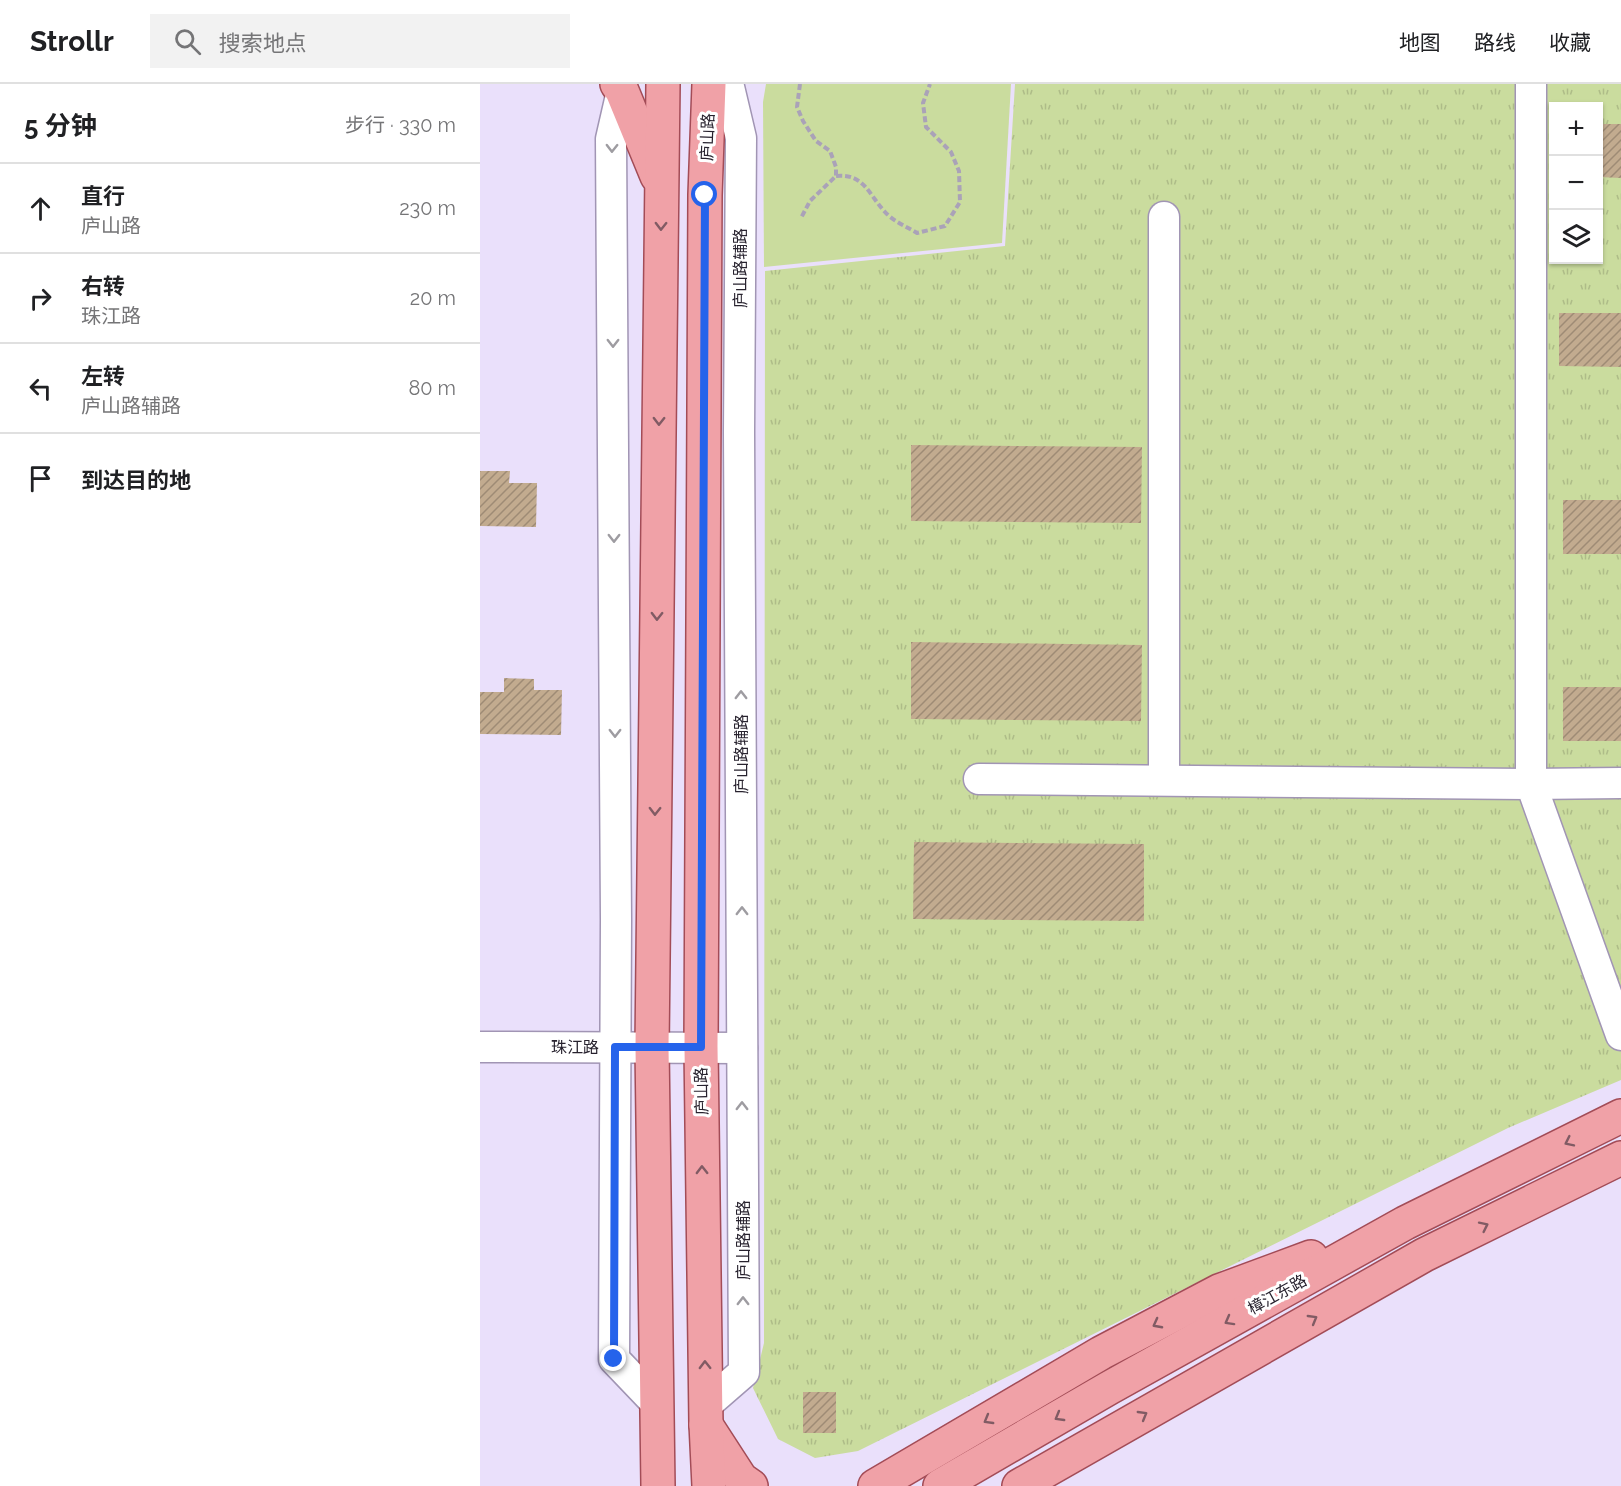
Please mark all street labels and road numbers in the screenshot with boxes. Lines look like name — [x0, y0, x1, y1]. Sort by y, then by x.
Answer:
street label: 庐山路 — [697, 113, 718, 161]
street label: 庐山路辅路 — [731, 228, 750, 308]
street label: 庐山路辅路 — [732, 714, 751, 794]
street label: 珠江路 — [551, 1038, 599, 1057]
street label: 庐山路 — [692, 1067, 711, 1115]
street label: 庐山路辅路 — [734, 1200, 753, 1280]
street label: 樟江东路 — [1245, 1271, 1310, 1318]

